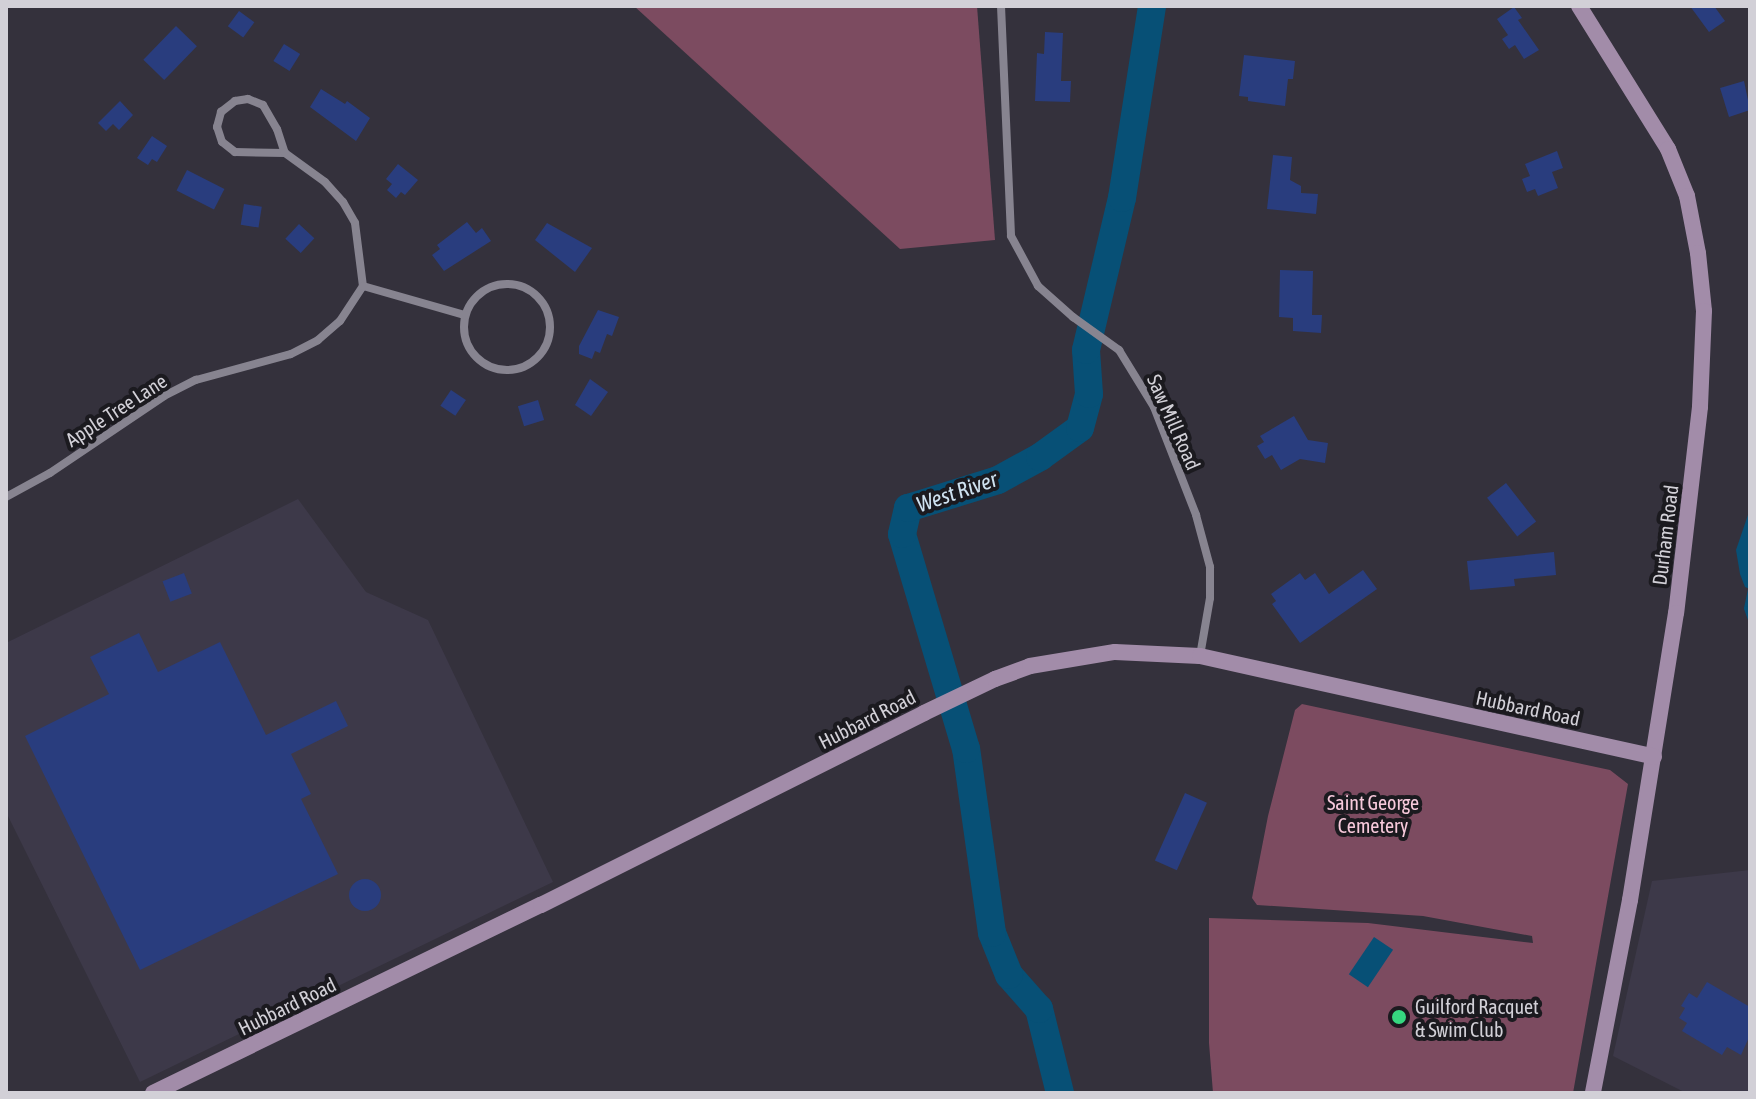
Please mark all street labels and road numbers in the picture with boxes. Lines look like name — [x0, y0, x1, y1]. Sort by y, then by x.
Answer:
street label: Apple Tree Lane — [61, 368, 171, 452]
street label: Saw Mill Road — [1142, 371, 1206, 473]
street label: Durham Road — [1647, 483, 1683, 587]
street label: Hubbard Road — [814, 684, 920, 754]
street label: Hubbard Road — [1474, 685, 1582, 731]
street label: Hubbard Road — [234, 972, 340, 1040]

